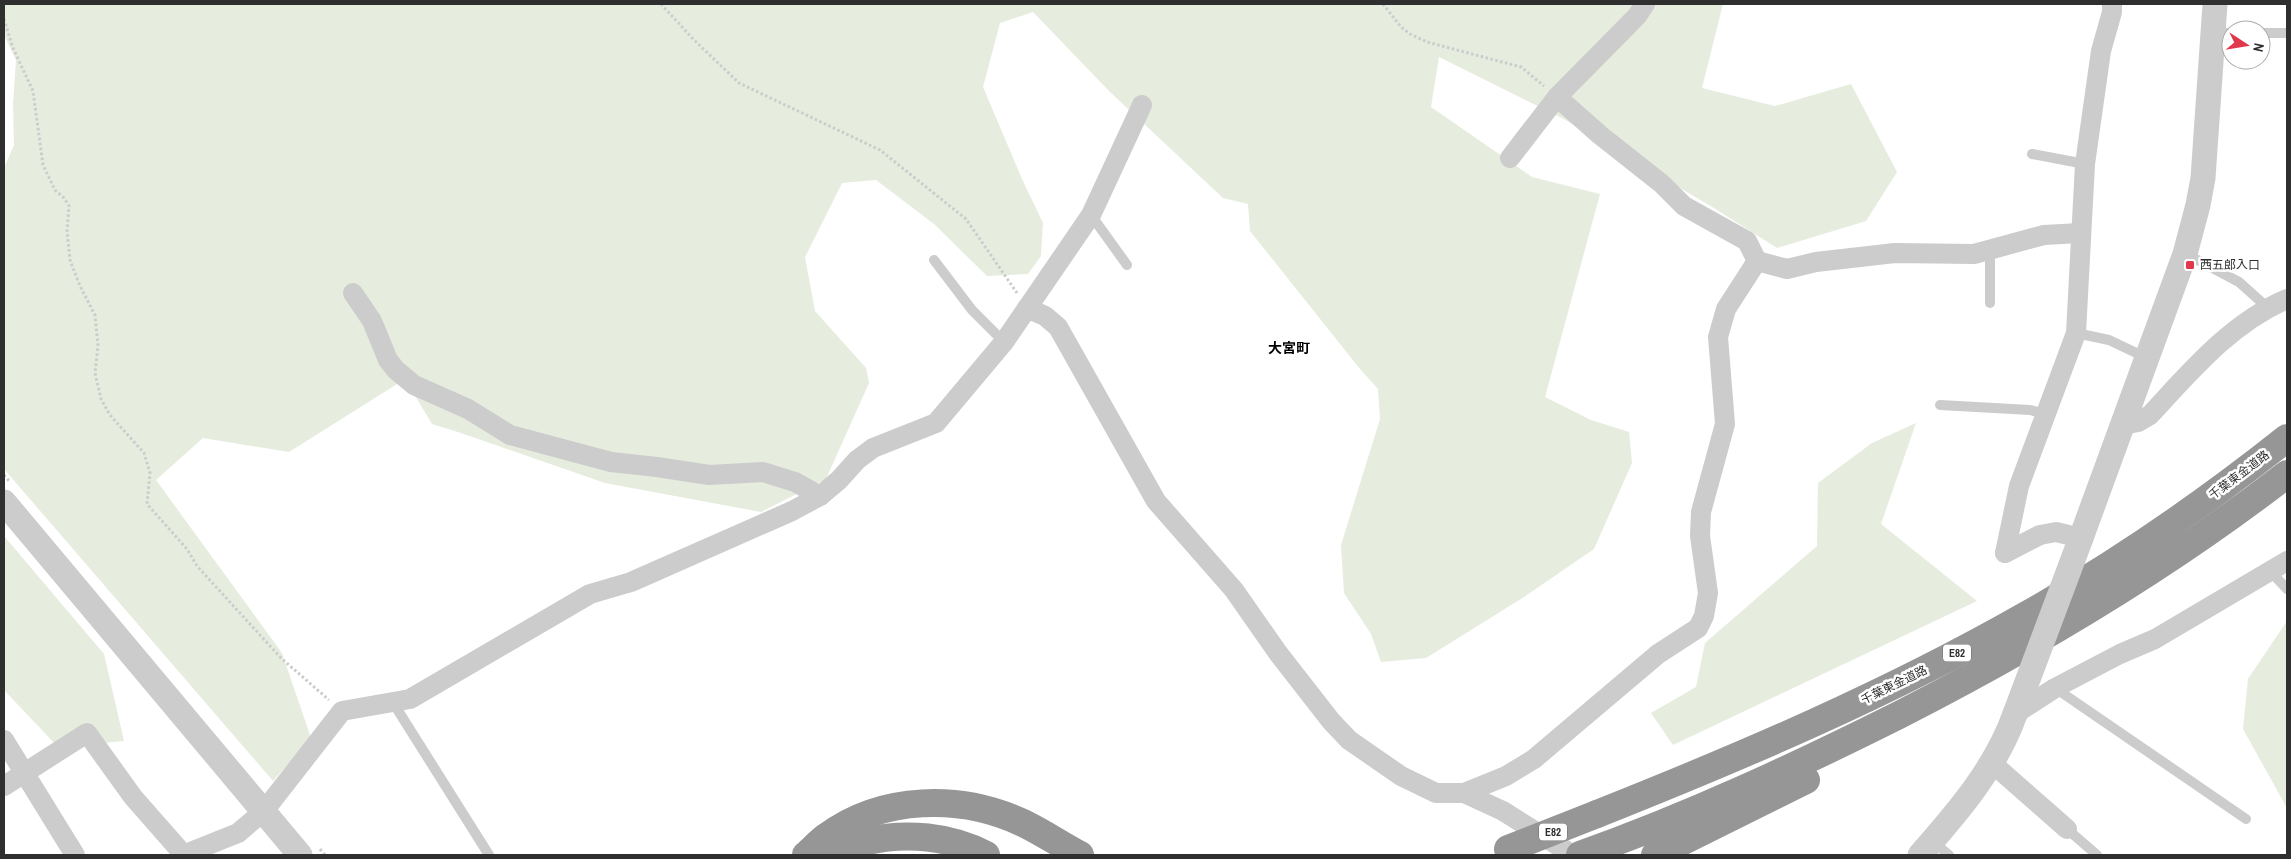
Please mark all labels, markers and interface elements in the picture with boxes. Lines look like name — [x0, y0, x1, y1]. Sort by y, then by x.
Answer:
north arrow — [2221, 20, 2271, 70]
text: N — [2249, 42, 2268, 54]
place label: 西五郎入口 — [2200, 257, 2260, 273]
marker: 西五郎入口 — [2184, 259, 2196, 271]
district label: 大宮町 — [1268, 339, 1310, 357]
street label: 千葉東金道路 — [2205, 447, 2273, 503]
road number: E82 — [1943, 644, 1971, 661]
street label: 千葉東金道路 — [1858, 662, 1930, 708]
road number: E82 — [1539, 824, 1567, 840]

